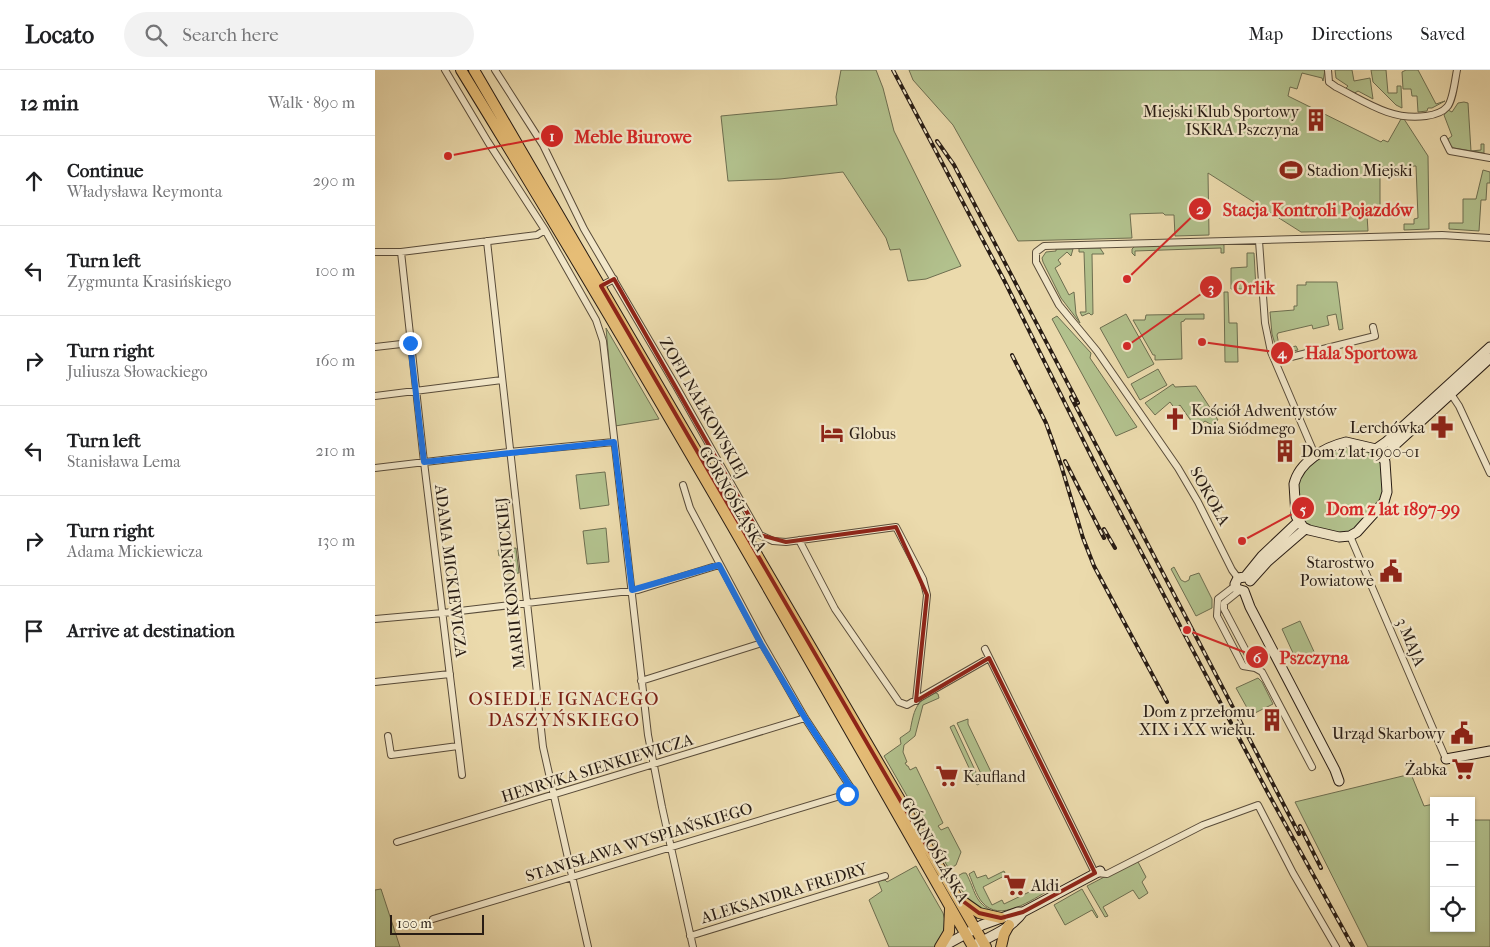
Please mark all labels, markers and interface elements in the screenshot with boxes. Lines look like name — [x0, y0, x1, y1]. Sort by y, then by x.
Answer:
search box — [124, 12, 474, 57]
text: Locato — [25, 21, 94, 49]
icon: search — [142, 21, 170, 49]
text: Search here — [182, 24, 279, 46]
text: Map — [1249, 24, 1283, 45]
text: Directions — [1311, 24, 1392, 45]
text: Saved — [1420, 24, 1465, 45]
text: 12 min — [20, 91, 79, 115]
text: Walk · 890 m — [268, 93, 355, 112]
place label: Miejski Klub Sportowy ISKRA Pszczyna — [1143, 102, 1300, 139]
building icon: Miejski Klub Sportowy ISKRA Pszczyna — [1303, 107, 1329, 133]
callout: Meble Biurowe — [540, 120, 702, 153]
text: 1 — [549, 127, 555, 145]
text: Meble Biurowe — [573, 127, 692, 148]
sports icon: Stadion Miejski — [1278, 157, 1304, 183]
text: Continue — [67, 160, 143, 182]
place label: Stadion Miejski — [1307, 161, 1413, 180]
icon: ahead — [20, 167, 48, 195]
text: 290 m — [313, 171, 355, 190]
text: Władysława Reymonta — [67, 182, 222, 201]
callout: Stacja Kontroli Pojazdów — [1187, 193, 1423, 226]
text: 2 — [1196, 200, 1204, 218]
text: Stacja Kontroli Pojazdów — [1223, 200, 1415, 221]
text: Turn left — [67, 250, 141, 272]
icon: left — [20, 257, 48, 285]
text: 100 m — [315, 261, 355, 280]
callout: Orlik — [1199, 271, 1285, 304]
text: Zygmunta Krasińskiego — [67, 272, 231, 291]
text: Orlik — [1233, 278, 1275, 299]
text: 3 — [1208, 279, 1214, 297]
route end — [399, 332, 422, 355]
street label: ZOFII NAŁKOWSKIEJ — [656, 334, 752, 482]
callout: Hala Sportowa — [1270, 336, 1427, 369]
text: Turn right — [67, 340, 154, 362]
text: Hala Sportowa — [1305, 343, 1418, 364]
text: 4 — [1277, 344, 1288, 362]
icon: right — [20, 347, 48, 375]
text: 160 m — [315, 351, 355, 370]
text: Juliusza Słowackiego — [67, 362, 208, 381]
place label: Kościół Adwentystów Dnia Siódmego — [1191, 401, 1338, 438]
church icon: Kościół Adwentystów Dnia Siódmego — [1162, 406, 1188, 432]
pharmacy icon: Lerchówka — [1429, 414, 1455, 440]
place label: Lerchówka — [1350, 418, 1426, 437]
hotel icon: Globus — [819, 420, 845, 446]
place label: Globus — [849, 424, 896, 443]
text: Turn left — [67, 430, 141, 452]
icon: left — [20, 437, 48, 465]
building icon: Dom z lat 1900-01 — [1272, 438, 1298, 464]
text: 210 m — [316, 441, 355, 460]
street label: GÓRNOŚLĄSKA — [695, 442, 772, 556]
place label: Dom z lat 1900-01 — [1301, 442, 1420, 461]
text: Stanisława Lema — [67, 452, 181, 471]
street label: SOKOŁA — [1186, 463, 1234, 529]
street label: ADAMA MICKIEWICZA — [431, 483, 471, 659]
callout: Dom z lat 1897-99 — [1291, 492, 1470, 525]
street label: MARII KONOPNICKIEJ — [492, 496, 528, 670]
text: Dom z lat 1897-99 — [1326, 499, 1460, 520]
text: 5 — [1300, 500, 1307, 518]
text: Turn right — [67, 520, 154, 542]
icon: right — [20, 527, 48, 555]
text: 130 m — [317, 531, 355, 550]
text: Adama Mickiewicza — [67, 542, 203, 561]
place label: Starostwo Powiatowe — [1300, 553, 1374, 590]
public building icon: Starostwo Powiatowe — [1378, 558, 1404, 584]
street label: 3 MAJA — [1392, 615, 1430, 670]
icon: arrive — [20, 617, 48, 645]
text: Arrive at destination — [67, 620, 235, 642]
callout: Pszczyna — [1244, 641, 1359, 674]
text: Pszczyna — [1279, 648, 1350, 669]
text: 6 — [1253, 649, 1262, 667]
district label: OSIEDLE IGNACEGO DASZYŃSKIEGO — [468, 689, 660, 731]
place label: Dom z przełomu XIX i XX wieku. — [1139, 702, 1255, 739]
building icon: Dom z przełomu XIX i XX wieku. — [1259, 707, 1285, 733]
public building icon: Urząd Skarbowy — [1449, 720, 1475, 746]
place label: Urząd Skarbowy — [1332, 724, 1445, 743]
street label: HENRYKA SIENKIEWICZA — [499, 730, 696, 806]
supermarket icon: Żabka — [1450, 756, 1476, 782]
place label: Żabka — [1405, 760, 1448, 779]
supermarket icon: Kaufland — [934, 763, 960, 789]
place label: Kaufland — [963, 767, 1026, 786]
route start — [836, 783, 859, 806]
street label: GÓRNOŚLĄSKA — [897, 793, 974, 907]
street label: STANISŁAWA WYSPIAŃSKIEGO — [523, 797, 755, 886]
map controls — [1430, 797, 1475, 932]
button: + — [1430, 797, 1475, 842]
button: − — [1430, 842, 1475, 887]
street label: ALEKSANDRA FREDRY — [697, 858, 871, 928]
supermarket icon: Aldi — [1002, 872, 1028, 898]
place label: Aldi — [1030, 876, 1059, 895]
button: locate — [1430, 887, 1475, 932]
scale bar — [390, 912, 484, 935]
text: 100 m — [397, 915, 432, 932]

